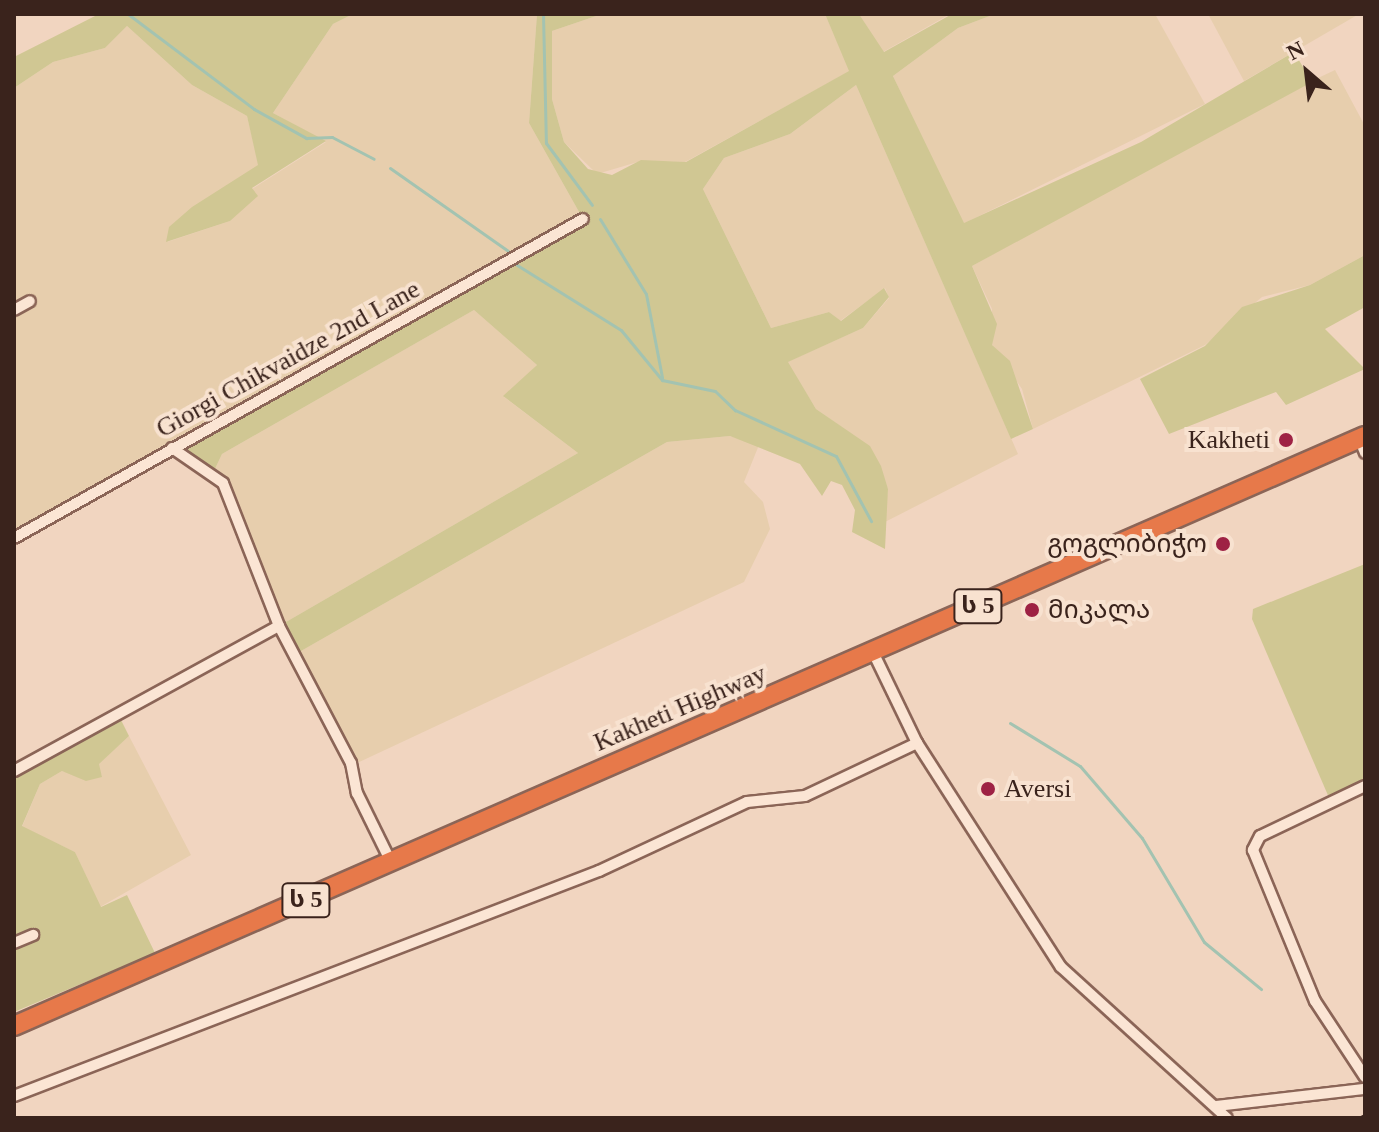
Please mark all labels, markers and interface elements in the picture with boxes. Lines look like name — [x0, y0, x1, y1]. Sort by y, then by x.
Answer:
north arrow — [1267, 32, 1347, 112]
text: N — [1283, 36, 1308, 65]
street label: Giorgi Chikvaidze 2nd Lane — [151, 274, 425, 444]
place label: Kakheti — [1188, 424, 1270, 456]
marker: Kakheti — [1277, 431, 1295, 449]
place label: გოგლიბიჭო — [1047, 528, 1207, 560]
marker: გოგლიბიჭო — [1214, 535, 1232, 553]
road number: ს 5 — [952, 586, 1004, 626]
place label: მიკალა — [1048, 594, 1150, 626]
marker: მიკალა — [1023, 601, 1041, 619]
street label: Kakheti Highway — [589, 658, 771, 758]
place label: Aversi — [1004, 773, 1071, 805]
marker: Aversi — [979, 780, 997, 798]
road number: ს 5 — [280, 880, 332, 920]

